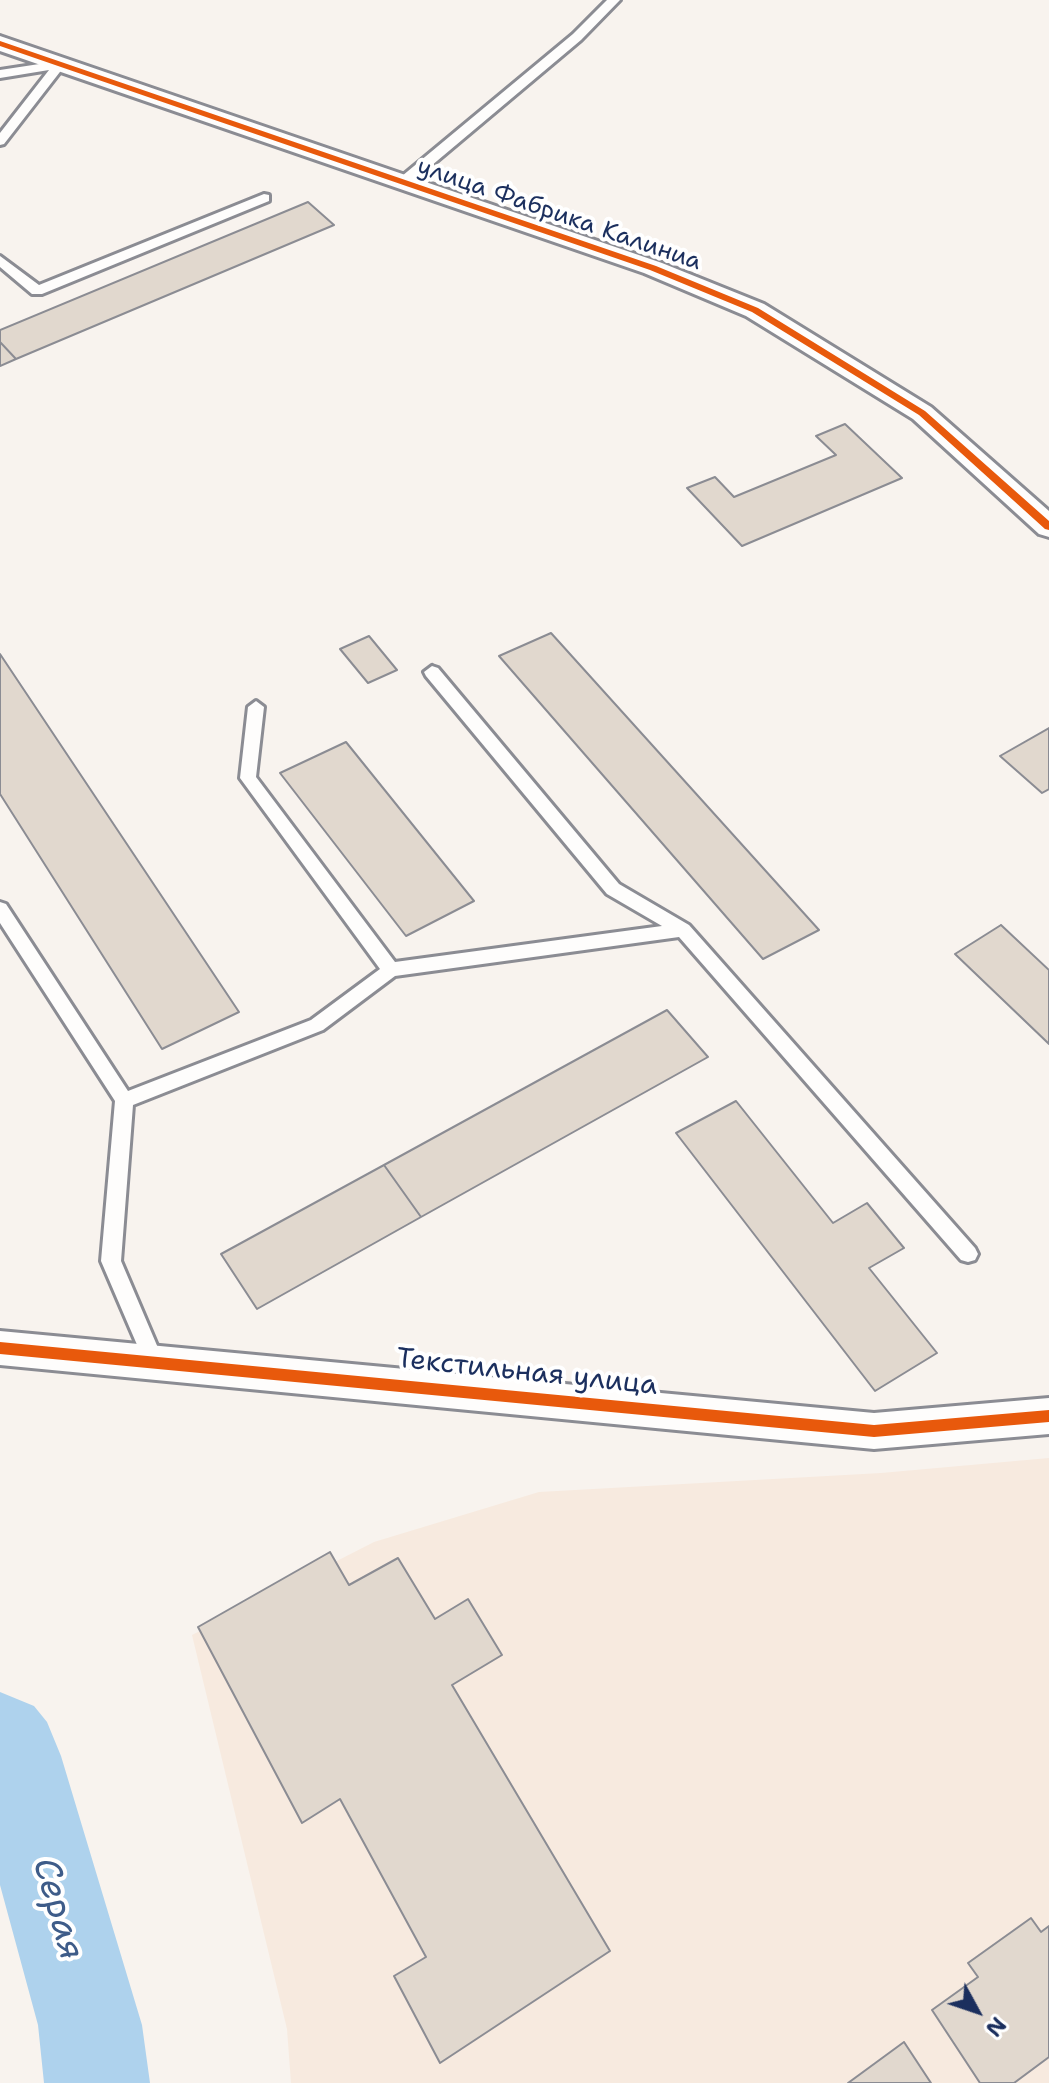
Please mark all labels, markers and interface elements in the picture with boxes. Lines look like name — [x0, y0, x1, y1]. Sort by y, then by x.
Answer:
street label: улица Фабрика Калиниа — [413, 153, 705, 277]
street label: Текстильная улица — [395, 1343, 659, 1403]
water label: Серая — [22, 1853, 92, 1965]
north arrow — [937, 1971, 1017, 2051]
text: N — [979, 2011, 1012, 2043]

